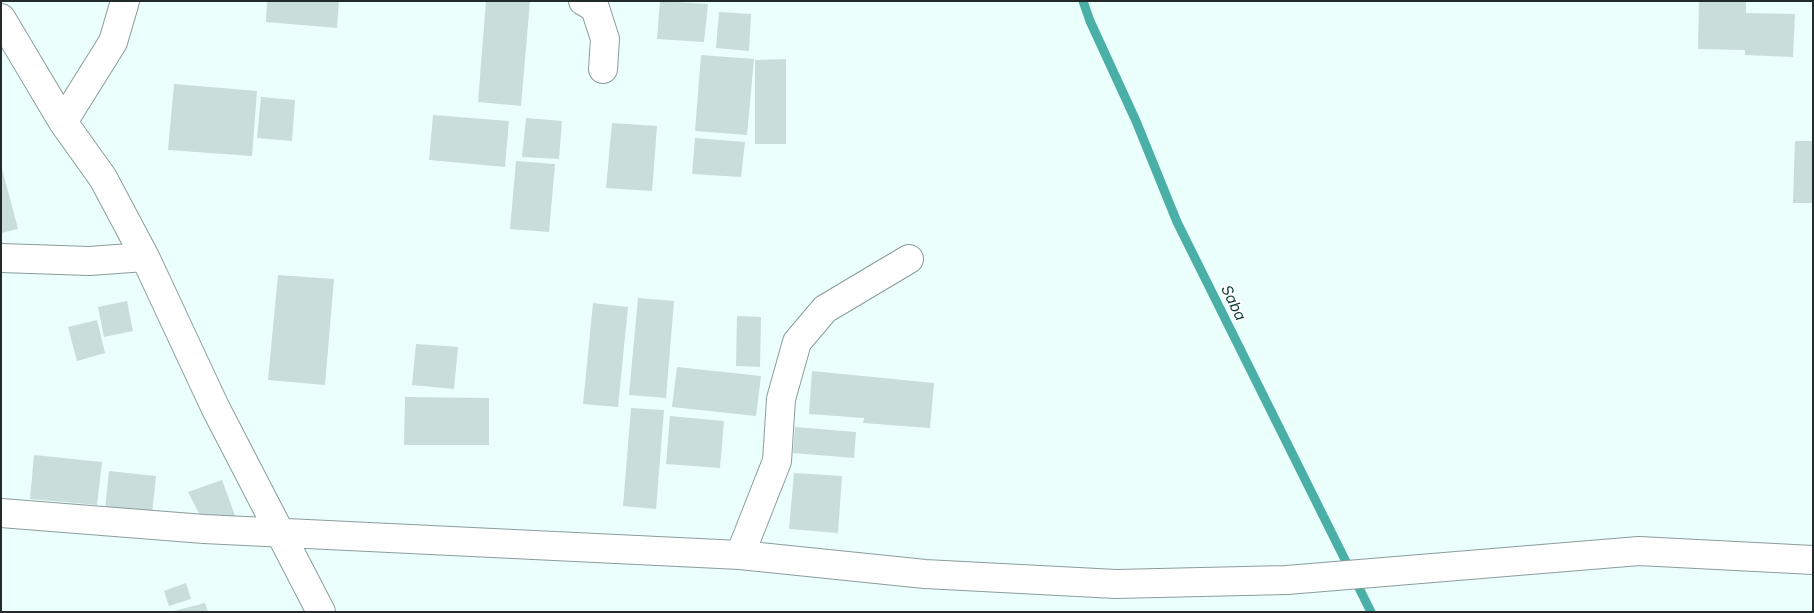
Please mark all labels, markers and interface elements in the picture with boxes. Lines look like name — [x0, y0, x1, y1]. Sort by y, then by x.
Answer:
water label: Saba — [1217, 282, 1249, 324]

